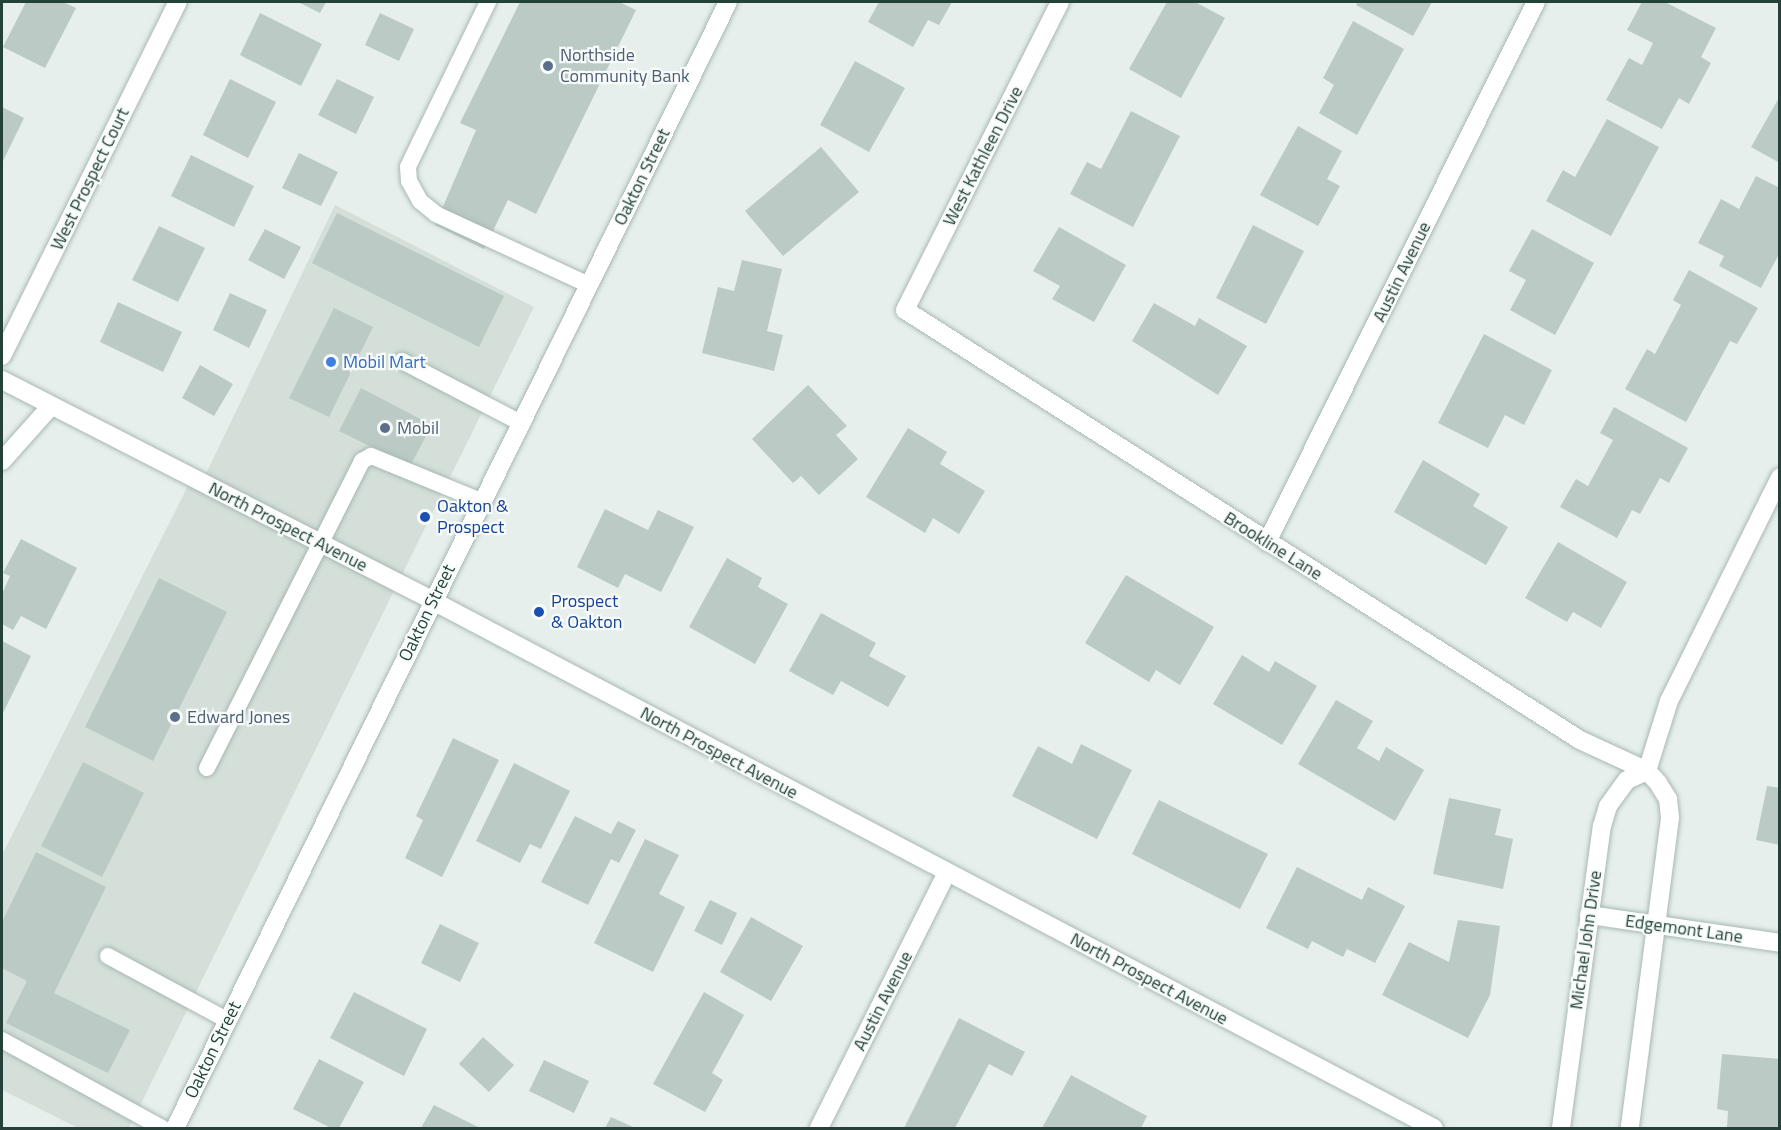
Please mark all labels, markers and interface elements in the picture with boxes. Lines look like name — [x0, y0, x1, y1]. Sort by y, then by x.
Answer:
place label: Northside Community Bank — [560, 45, 690, 88]
marker: Northside Community Bank — [541, 59, 555, 73]
street label: West Kathleen Drive — [938, 83, 1028, 229]
street label: West Prospect Court — [46, 104, 134, 254]
street label: Oakton Street — [609, 125, 675, 229]
street label: Austin Avenue — [1368, 218, 1436, 326]
place label: Mobil Mart — [343, 351, 426, 373]
marker: Mobil Mart — [324, 355, 338, 369]
place label: Mobil — [397, 417, 439, 439]
marker: Mobil — [378, 421, 392, 435]
street label: North Prospect Avenue — [205, 478, 371, 576]
place label: Oakton & Prospect — [437, 496, 508, 538]
street label: Brookline Lane — [1220, 507, 1326, 585]
marker: Oakton & Prospect — [418, 510, 432, 524]
street label: Oakton Street — [394, 561, 460, 665]
place label: Prospect & Oakton — [551, 591, 622, 634]
marker: Prospect & Oakton — [532, 605, 546, 619]
street label: North Prospect Avenue — [637, 702, 801, 804]
place label: Edward Jones — [187, 706, 290, 728]
marker: Edward Jones — [168, 710, 182, 724]
street label: Michael John Drive — [1566, 869, 1606, 1011]
street label: Edgemont Lane — [1624, 910, 1744, 948]
street label: North Prospect Avenue — [1067, 928, 1231, 1030]
street label: Austin Avenue — [849, 948, 917, 1054]
street label: Oakton Street — [180, 998, 246, 1102]

